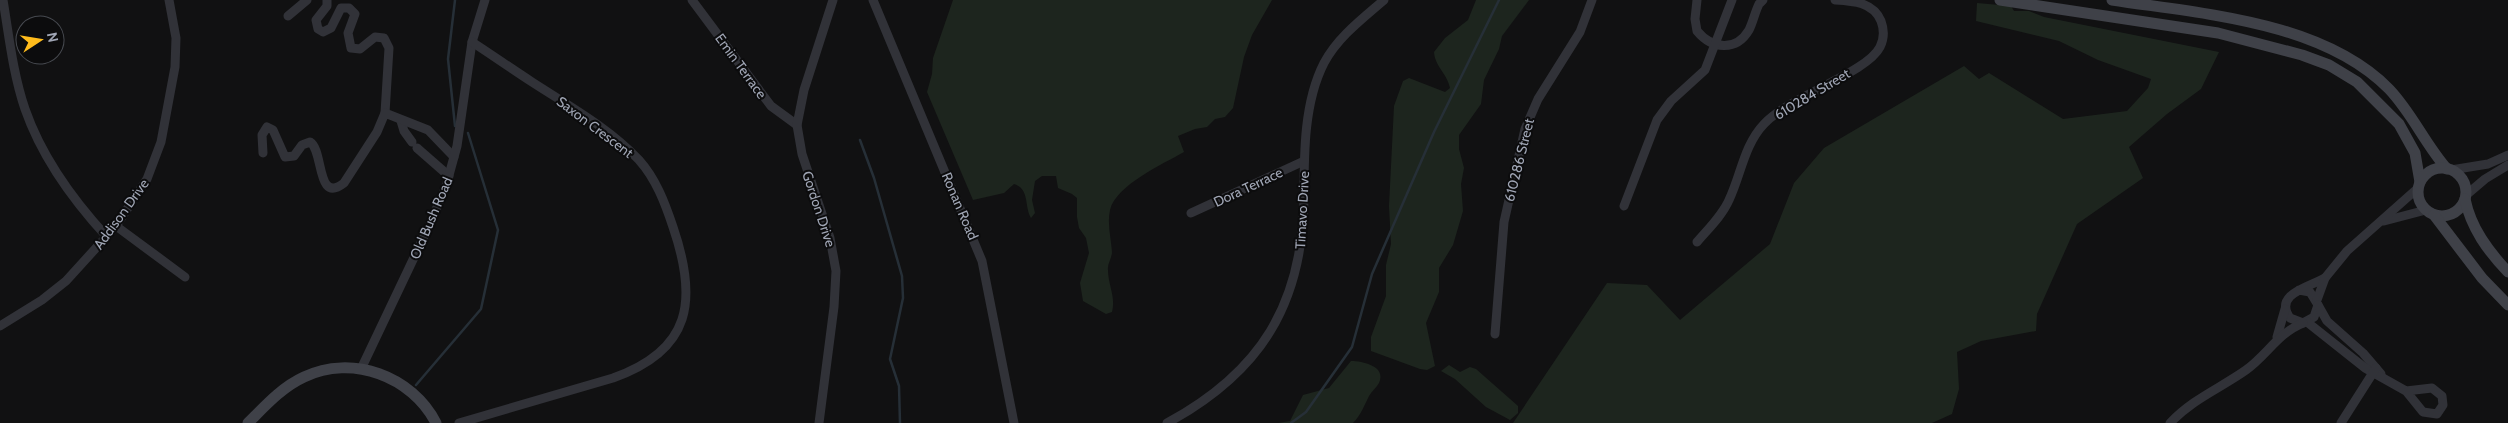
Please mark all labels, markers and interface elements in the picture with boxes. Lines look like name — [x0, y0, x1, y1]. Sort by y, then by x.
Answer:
north arrow — [15, 15, 65, 65]
street label: Emin Terrace — [711, 30, 771, 102]
text: N — [43, 31, 63, 44]
street label: 610284 Street — [1771, 64, 1853, 124]
street label: Saxon Crescent — [553, 92, 637, 162]
street label: 610286 Street — [1500, 116, 1538, 203]
street label: Dora Terrace — [1210, 163, 1286, 211]
street label: Gordon Drive — [798, 169, 840, 249]
street label: Ronan Road — [938, 169, 982, 243]
street label: Timavo Drive — [1291, 171, 1313, 249]
street label: Old Bush Road — [406, 174, 456, 262]
street label: Addison Drive — [89, 175, 153, 253]

